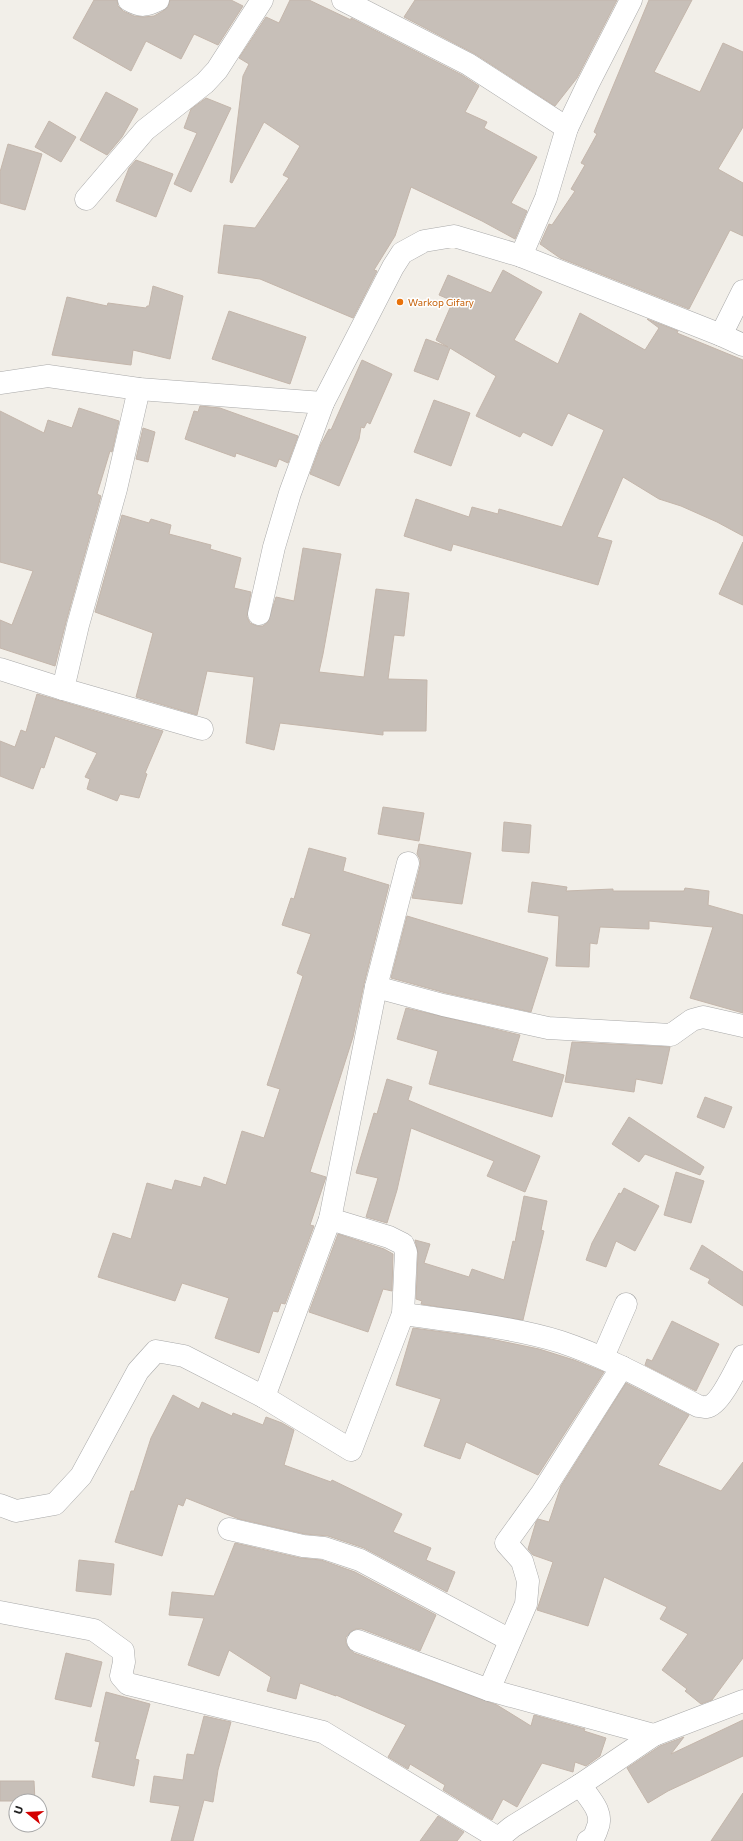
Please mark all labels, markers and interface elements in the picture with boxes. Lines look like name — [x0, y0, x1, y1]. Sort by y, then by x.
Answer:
place label: Warkop Gifary — [408, 296, 474, 308]
marker: Warkop Gifary — [395, 297, 405, 307]
north arrow — [8, 1793, 48, 1833]
text: U — [11, 1804, 25, 1816]

